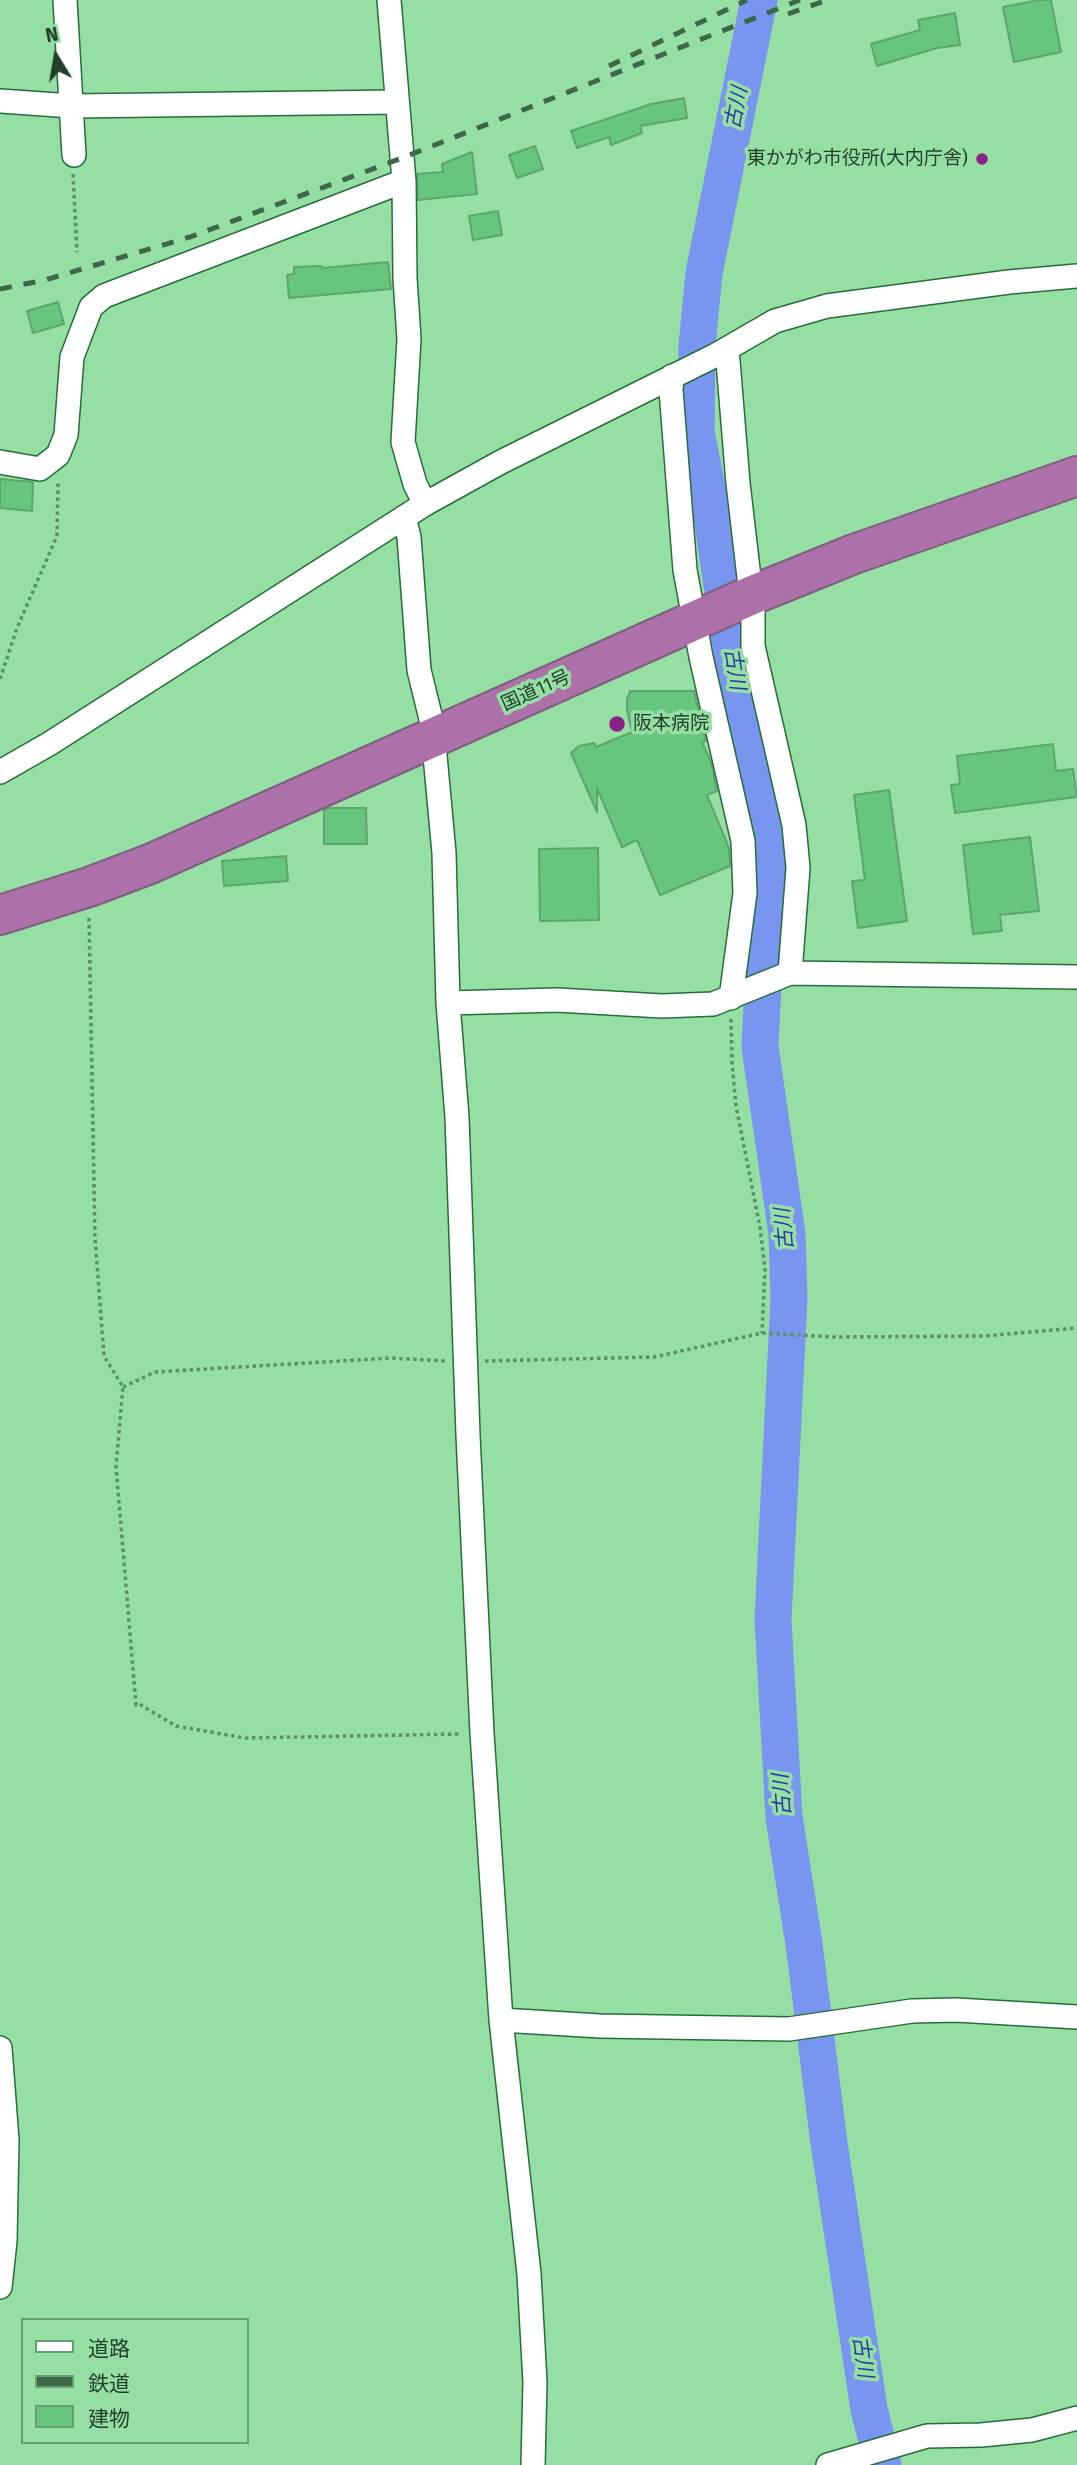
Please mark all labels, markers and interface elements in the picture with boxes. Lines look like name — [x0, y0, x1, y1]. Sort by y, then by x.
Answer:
north arrow — [21, 21, 91, 91]
text: N — [44, 22, 60, 47]
water label: 古川 — [721, 85, 753, 131]
place label: 東かがわ市役所(大内庁舎) — [747, 148, 968, 170]
marker: 東かがわ市役所(大内庁舎) — [974, 151, 990, 167]
water label: 古川 — [718, 646, 750, 692]
street label: 国道11号 — [498, 666, 574, 716]
place label: 阪本病院 — [633, 713, 709, 735]
marker: 阪本病院 — [607, 714, 627, 734]
water label: 古川 — [771, 1207, 799, 1251]
water label: 古川 — [769, 1773, 797, 1817]
legend — [21, 2318, 248, 2444]
water label: 古川 — [847, 2334, 877, 2380]
text: 道路 — [88, 2336, 130, 2362]
text: 鉄道 — [88, 2371, 130, 2397]
text: 建物 — [88, 2406, 130, 2432]

